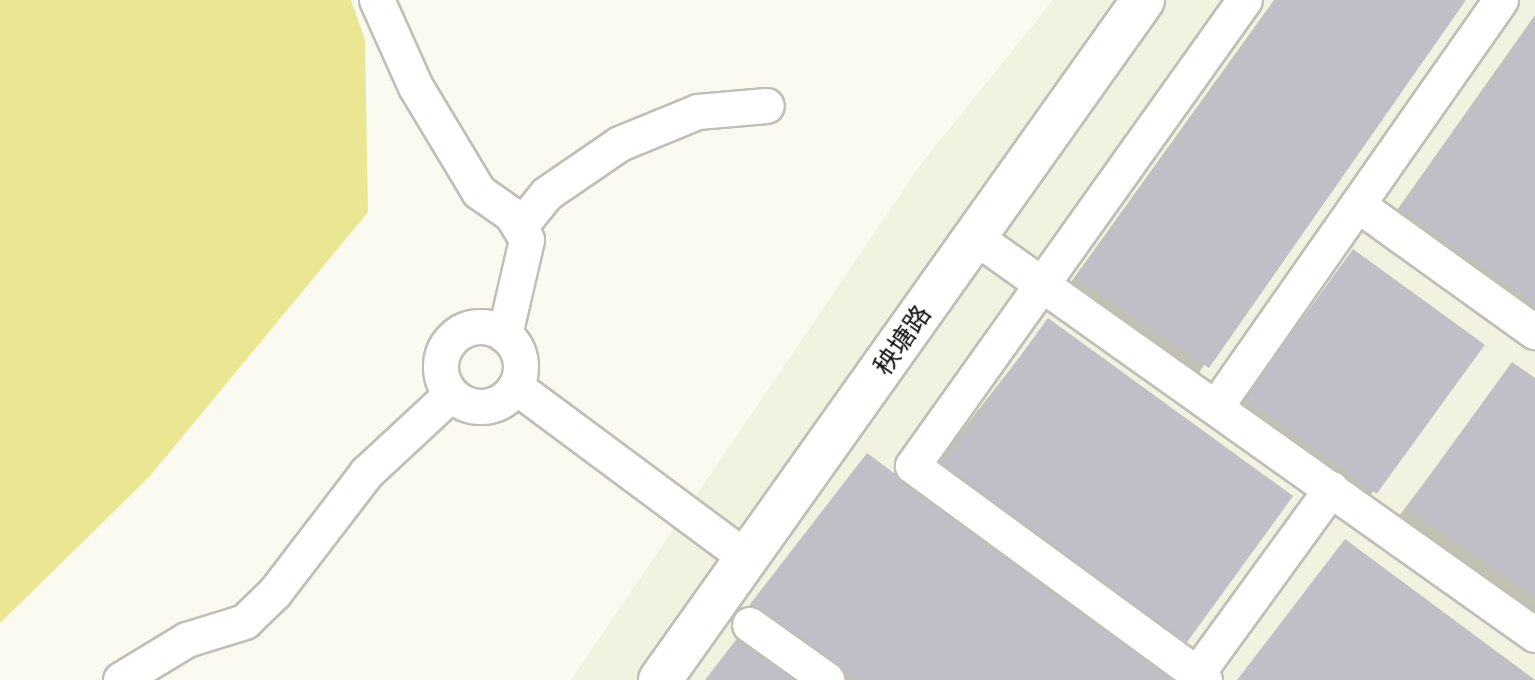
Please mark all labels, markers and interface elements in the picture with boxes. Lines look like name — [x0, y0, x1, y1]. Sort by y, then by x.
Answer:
street label: 秧塘路 — [867, 299, 937, 381]

